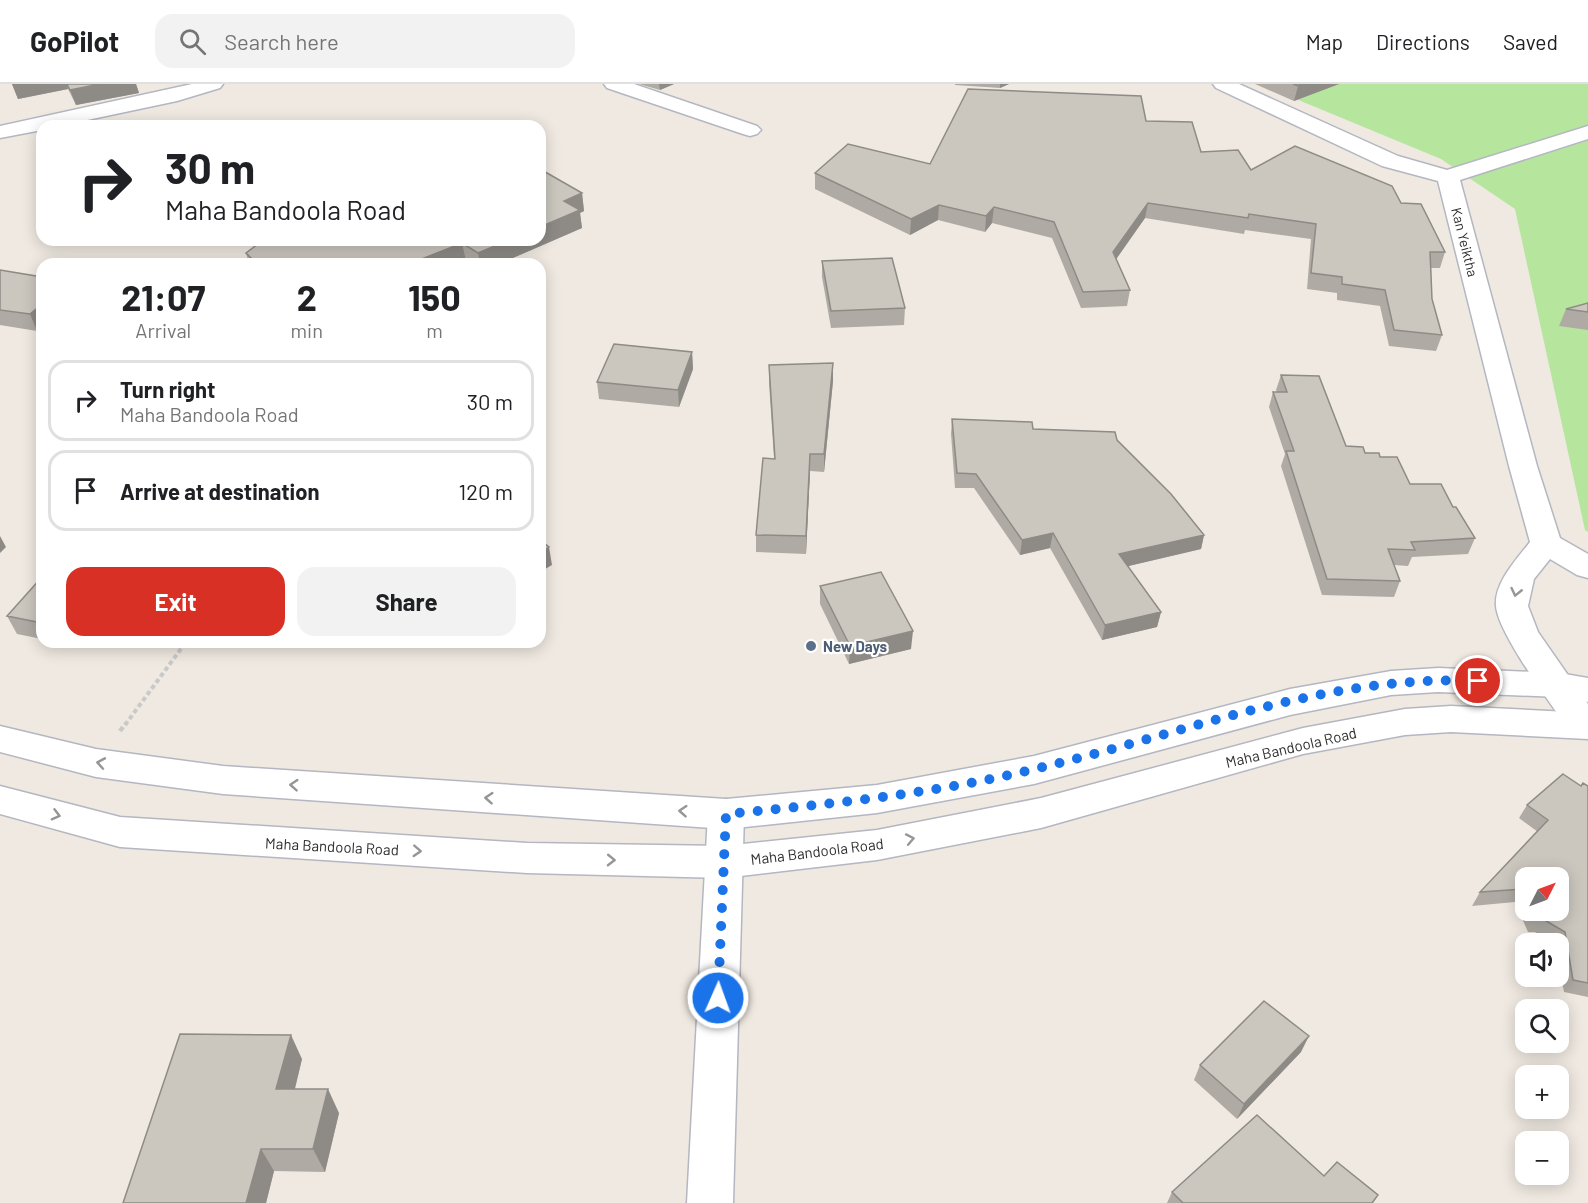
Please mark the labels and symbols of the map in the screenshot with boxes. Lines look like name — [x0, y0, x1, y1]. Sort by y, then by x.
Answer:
street label: Kan Yeiktha — [1448, 206, 1482, 278]
one-way arrow — [1510, 586, 1523, 596]
place label: New Days — [823, 637, 887, 655]
marker: New Days — [804, 639, 818, 653]
pin — [1452, 655, 1503, 706]
street label: Maha Bandoola Road — [1224, 723, 1358, 771]
one-way arrow — [96, 757, 106, 770]
one-way arrow — [290, 779, 299, 792]
one-way arrow — [484, 792, 493, 805]
one-way arrow — [679, 805, 688, 818]
one-way arrow — [51, 808, 61, 820]
one-way arrow — [905, 833, 915, 846]
street label: Maha Bandoola Road — [265, 834, 399, 858]
street label: Maha Bandoola Road — [749, 834, 885, 868]
one-way arrow — [412, 845, 421, 858]
one-way arrow — [607, 853, 616, 866]
north arrow — [1515, 867, 1569, 921]
position arrow — [686, 966, 750, 1030]

